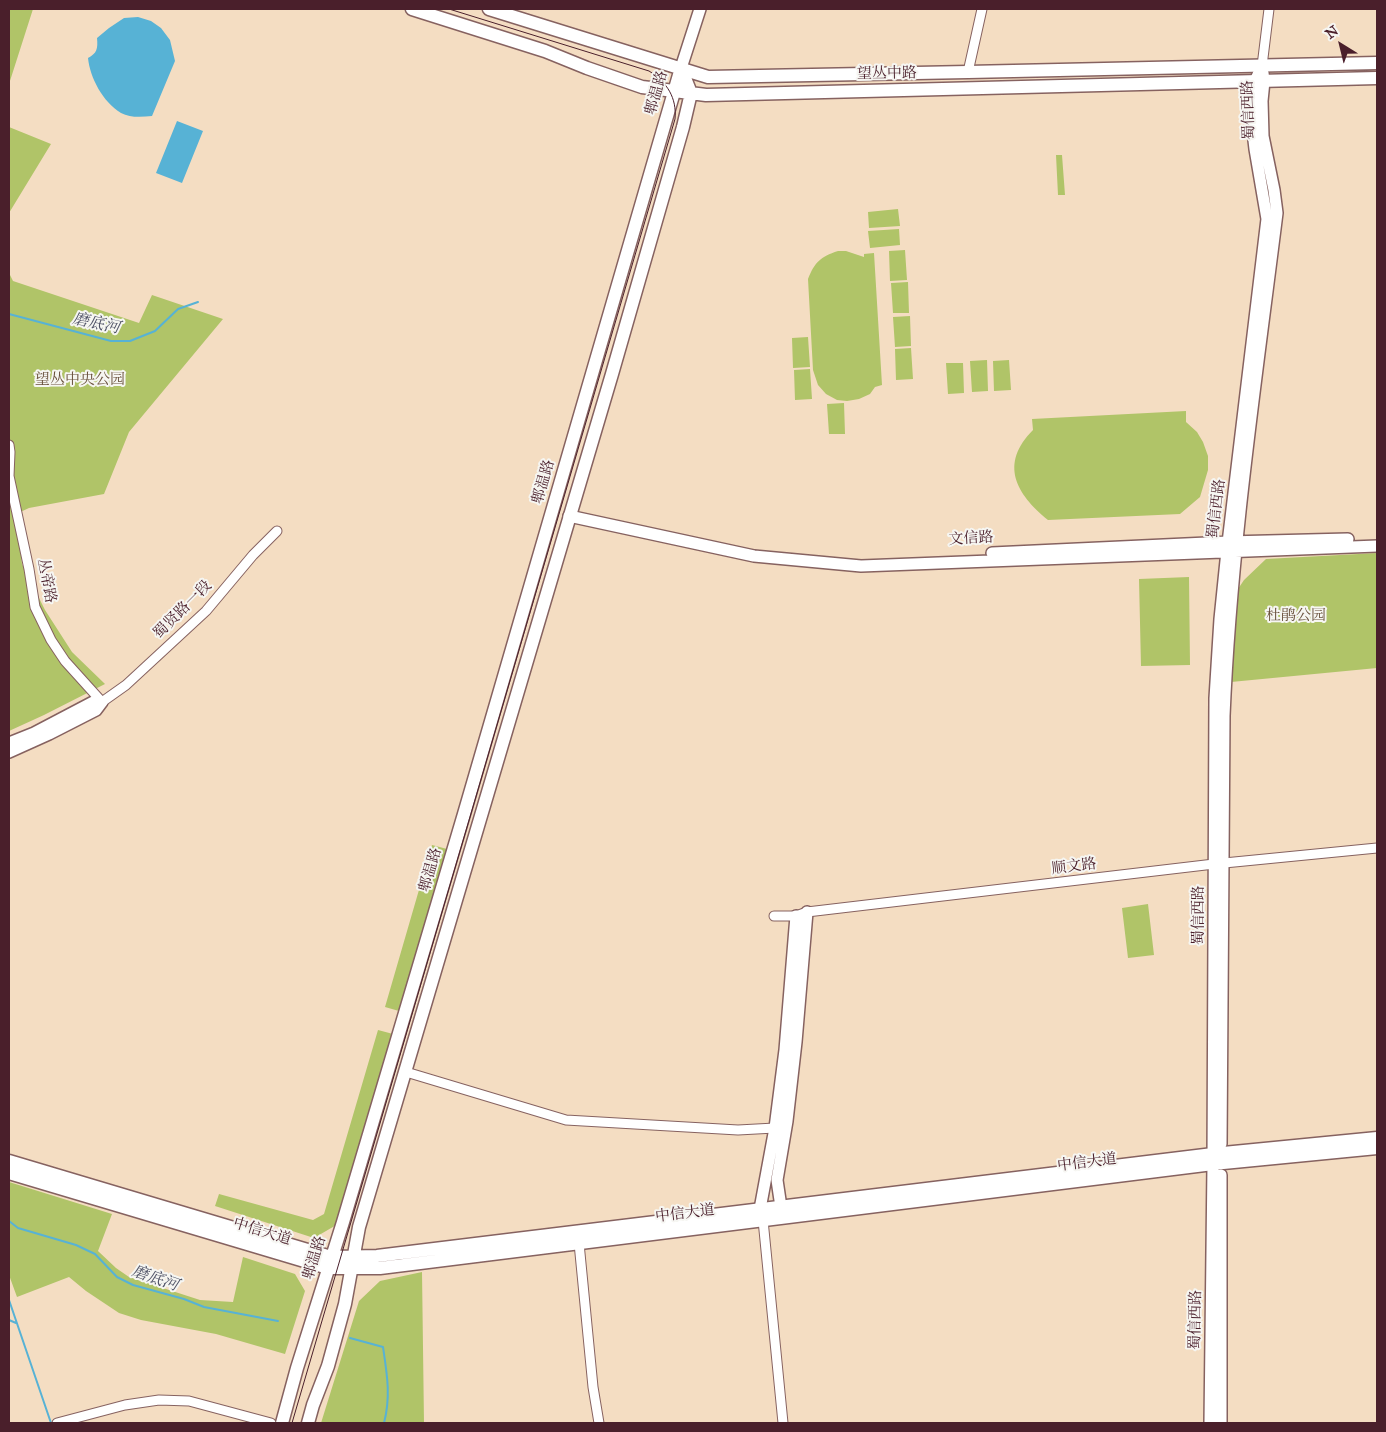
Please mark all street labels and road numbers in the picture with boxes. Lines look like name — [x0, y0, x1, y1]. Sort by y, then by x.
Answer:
street label: 望丛中路 — [857, 64, 917, 84]
street label: 郫温路 — [642, 69, 672, 117]
street label: 蜀信西路 — [1239, 80, 1259, 140]
street label: 郫温路 — [529, 458, 559, 506]
street label: 蜀信西路 — [1204, 478, 1230, 540]
street label: 文信路 — [948, 529, 994, 549]
street label: 丛帝路 — [33, 557, 59, 605]
street label: 蜀贤路一段 — [150, 577, 216, 643]
street label: 郫温路 — [416, 846, 446, 894]
street label: 顺文路 — [1051, 855, 1097, 879]
street label: 蜀信西路 — [1190, 885, 1208, 945]
street label: 中信大道 — [1056, 1150, 1118, 1176]
street label: 中信大道 — [654, 1201, 716, 1227]
street label: 中信大道 — [231, 1215, 293, 1249]
street label: 郫温路 — [300, 1234, 330, 1282]
street label: 蜀信西路 — [1186, 1290, 1206, 1350]

